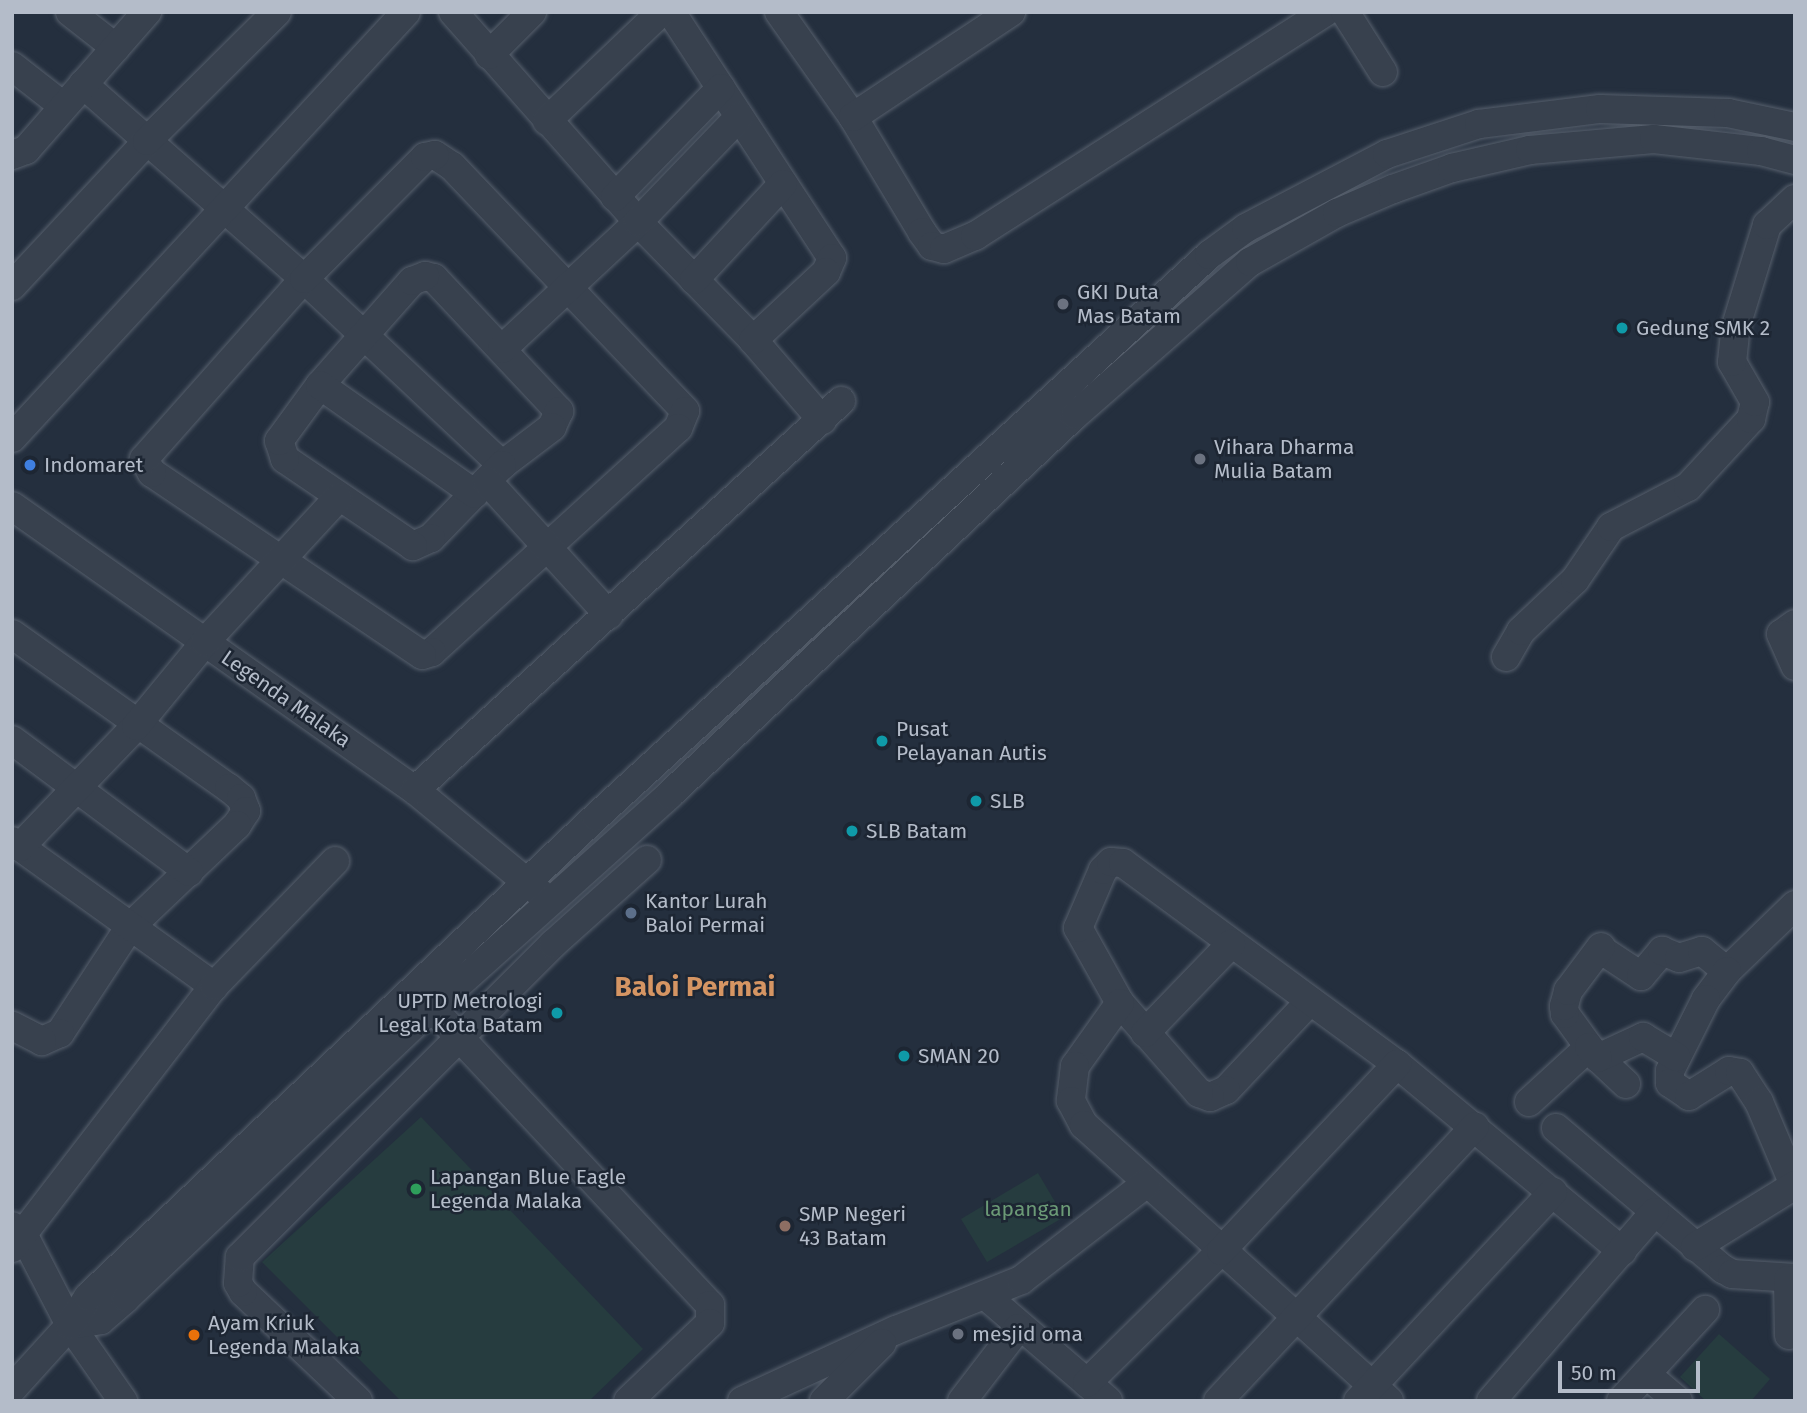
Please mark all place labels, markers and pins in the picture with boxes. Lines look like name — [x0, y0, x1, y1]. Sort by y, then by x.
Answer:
place label: GKI Duta Mas Batam — [1077, 279, 1181, 329]
marker: GKI Duta Mas Batam — [1055, 296, 1071, 312]
place label: Gedung SMK 2 — [1636, 315, 1770, 341]
marker: Gedung SMK 2 — [1614, 320, 1630, 336]
place label: Vihara Dharma Mulia Batam — [1214, 434, 1354, 484]
marker: Vihara Dharma Mulia Batam — [1192, 451, 1208, 467]
place label: Indomaret — [44, 452, 143, 478]
marker: Indomaret — [22, 457, 38, 473]
place label: Pusat Pelayanan Autis — [896, 716, 1047, 766]
marker: Pusat Pelayanan Autis — [874, 733, 890, 749]
place label: SLB — [990, 788, 1025, 814]
marker: SLB — [968, 793, 984, 809]
place label: SLB Batam — [866, 818, 967, 844]
marker: SLB Batam — [844, 823, 860, 839]
place label: Kantor Lurah Baloi Permai — [645, 888, 768, 938]
marker: Kantor Lurah Baloi Permai — [623, 905, 639, 921]
place label: UPTD Metrologi Legal Kota Batam — [378, 988, 543, 1038]
marker: UPTD Metrologi Legal Kota Batam — [549, 1005, 565, 1021]
place label: SMAN 20 — [918, 1043, 1000, 1069]
marker: SMAN 20 — [896, 1048, 912, 1064]
place label: Lapangan Blue Eagle Legenda Malaka — [430, 1164, 626, 1214]
marker: Lapangan Blue Eagle Legenda Malaka — [408, 1181, 424, 1197]
place label: SMP Negeri 43 Batam — [799, 1201, 906, 1251]
marker: SMP Negeri 43 Batam — [777, 1218, 793, 1234]
place label: Ayam Kriuk Legenda Malaka — [208, 1310, 360, 1360]
place label: mesjid oma — [972, 1321, 1083, 1347]
marker: mesjid oma — [950, 1326, 966, 1342]
marker: Ayam Kriuk Legenda Malaka — [186, 1327, 202, 1343]

